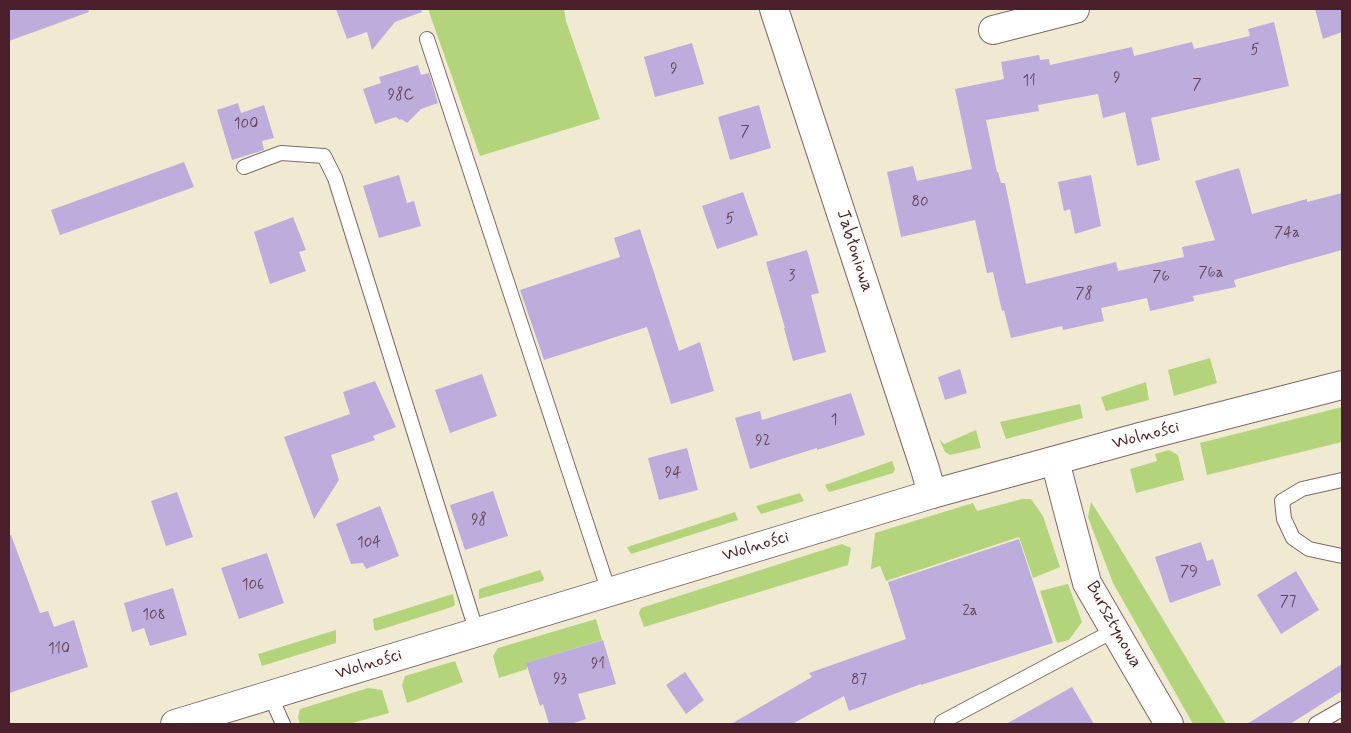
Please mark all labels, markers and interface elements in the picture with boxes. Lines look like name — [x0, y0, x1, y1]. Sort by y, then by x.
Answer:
house number: 5 — [1251, 42, 1259, 60]
house number: 9 — [670, 61, 678, 79]
house number: 9 — [1113, 70, 1121, 88]
house number: 11 — [1022, 73, 1036, 91]
house number: 7 — [1192, 77, 1202, 95]
house number: 98C — [388, 87, 414, 105]
house number: 100 — [234, 116, 258, 134]
house number: 7 — [740, 124, 750, 142]
house number: 80 — [911, 194, 929, 212]
street label: Jabłoniowa — [831, 207, 877, 295]
house number: 5 — [726, 211, 734, 229]
house number: 74a — [1274, 225, 1300, 243]
house number: 76a — [1198, 265, 1224, 283]
house number: 3 — [789, 268, 795, 286]
house number: 76 — [1152, 269, 1170, 287]
house number: 78 — [1075, 286, 1093, 304]
house number: 1 — [831, 412, 837, 430]
street label: Wolności — [1110, 417, 1182, 455]
house number: 92 — [755, 433, 771, 451]
house number: 94 — [665, 465, 681, 483]
house number: 98 — [471, 512, 487, 530]
street label: Wolności — [720, 527, 792, 567]
house number: 104 — [357, 535, 381, 553]
house number: 79 — [1180, 564, 1198, 582]
house number: 106 — [242, 577, 264, 595]
street label: Bursztynowa — [1080, 578, 1146, 672]
house number: 77 — [1280, 594, 1296, 612]
house number: 2a — [962, 603, 978, 621]
house number: 108 — [142, 607, 166, 625]
house number: 110 — [48, 641, 70, 659]
street label: Wolności — [333, 645, 405, 685]
house number: 91 — [591, 656, 605, 674]
house number: 93 — [553, 671, 567, 689]
house number: 87 — [851, 672, 867, 690]

